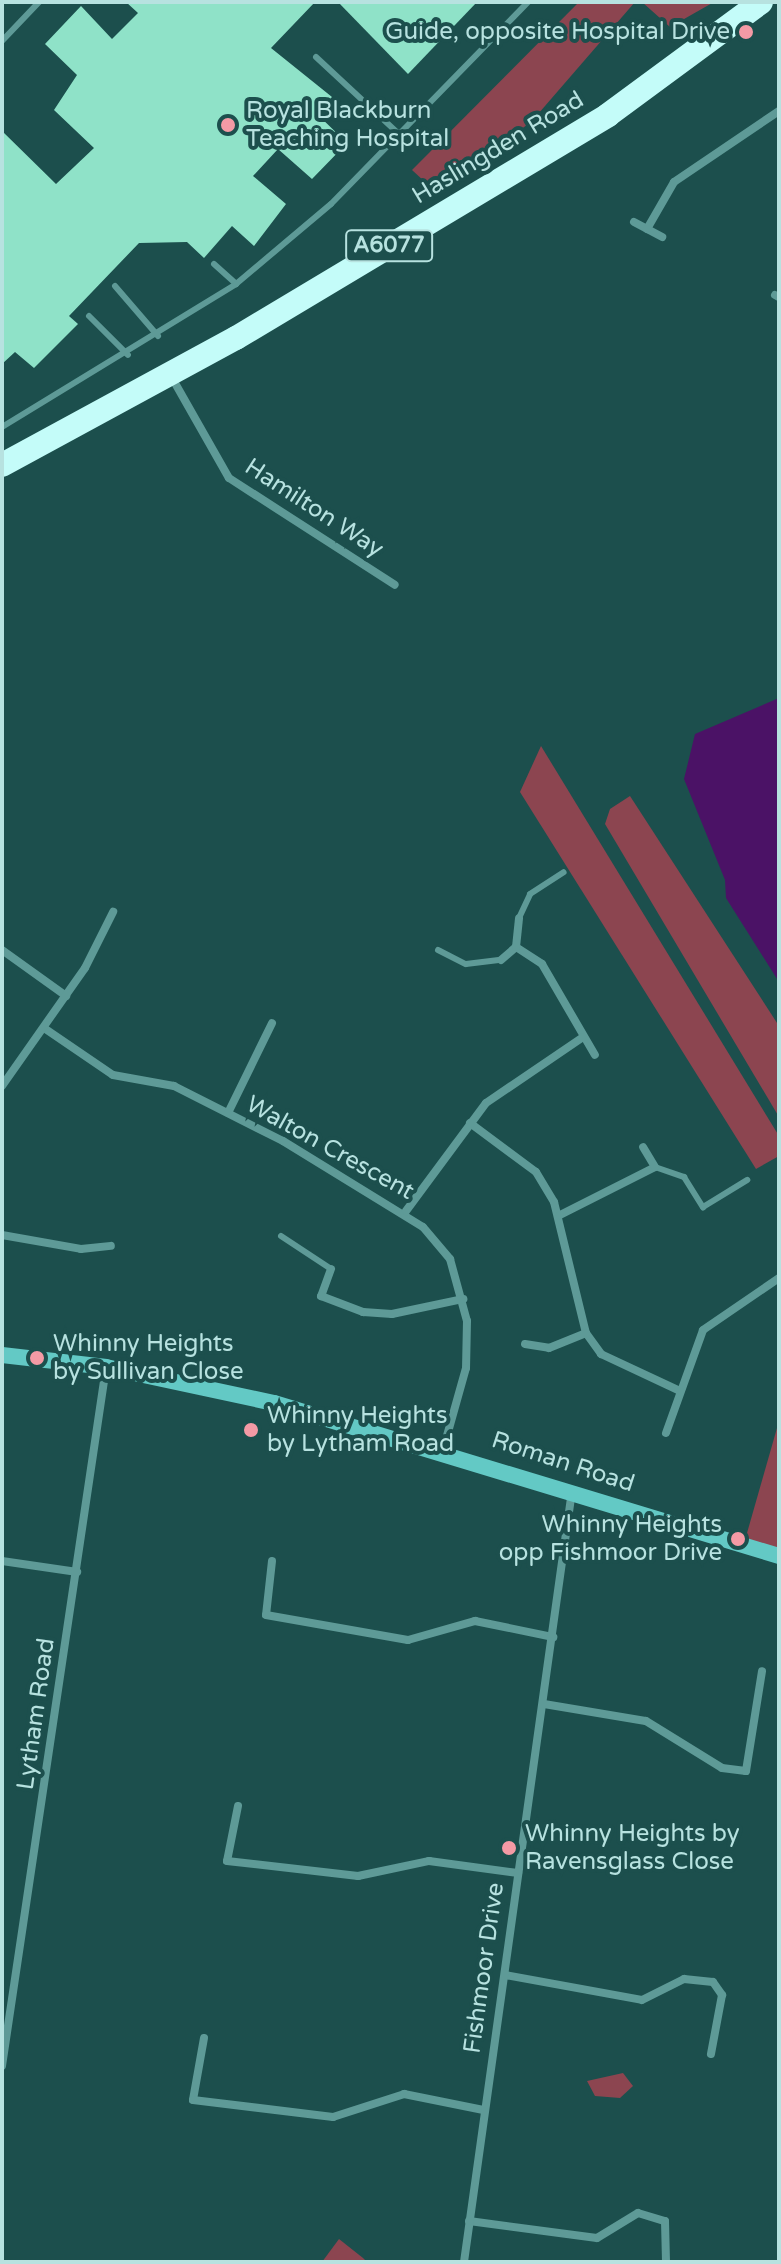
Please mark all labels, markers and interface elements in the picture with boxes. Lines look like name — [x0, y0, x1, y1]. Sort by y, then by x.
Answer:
place label: Guide, opposite Hospital Drive — [385, 18, 730, 46]
marker: Guide, opposite Hospital Drive — [737, 23, 755, 41]
street label: Haslingden Road — [407, 86, 589, 210]
place label: Royal Blackburn Teaching Hospital — [246, 97, 449, 153]
marker: Royal Blackburn Teaching Hospital — [217, 114, 239, 136]
road number: A6077 — [345, 228, 433, 264]
street label: Hamilton Way — [239, 452, 389, 564]
street label: Walton Crescent — [241, 1090, 419, 1206]
place label: Whinny Heights by Sullivan Close — [53, 1330, 243, 1386]
marker: Whinny Heights by Sullivan Close — [28, 1349, 46, 1367]
place label: Whinny Heights by Lytham Road — [267, 1402, 454, 1458]
marker: Whinny Heights by Lytham Road — [242, 1421, 260, 1439]
street label: Roman Road — [488, 1425, 638, 1499]
place label: Whinny Heights opp Fishmoor Drive — [499, 1511, 722, 1567]
marker: Whinny Heights opp Fishmoor Drive — [729, 1530, 747, 1548]
street label: Lytham Road — [11, 1636, 61, 1792]
place label: Whinny Heights by Ravensglass Close — [525, 1820, 740, 1876]
marker: Whinny Heights by Ravensglass Close — [500, 1839, 518, 1857]
street label: Fishmoor Drive — [458, 1881, 510, 2055]

